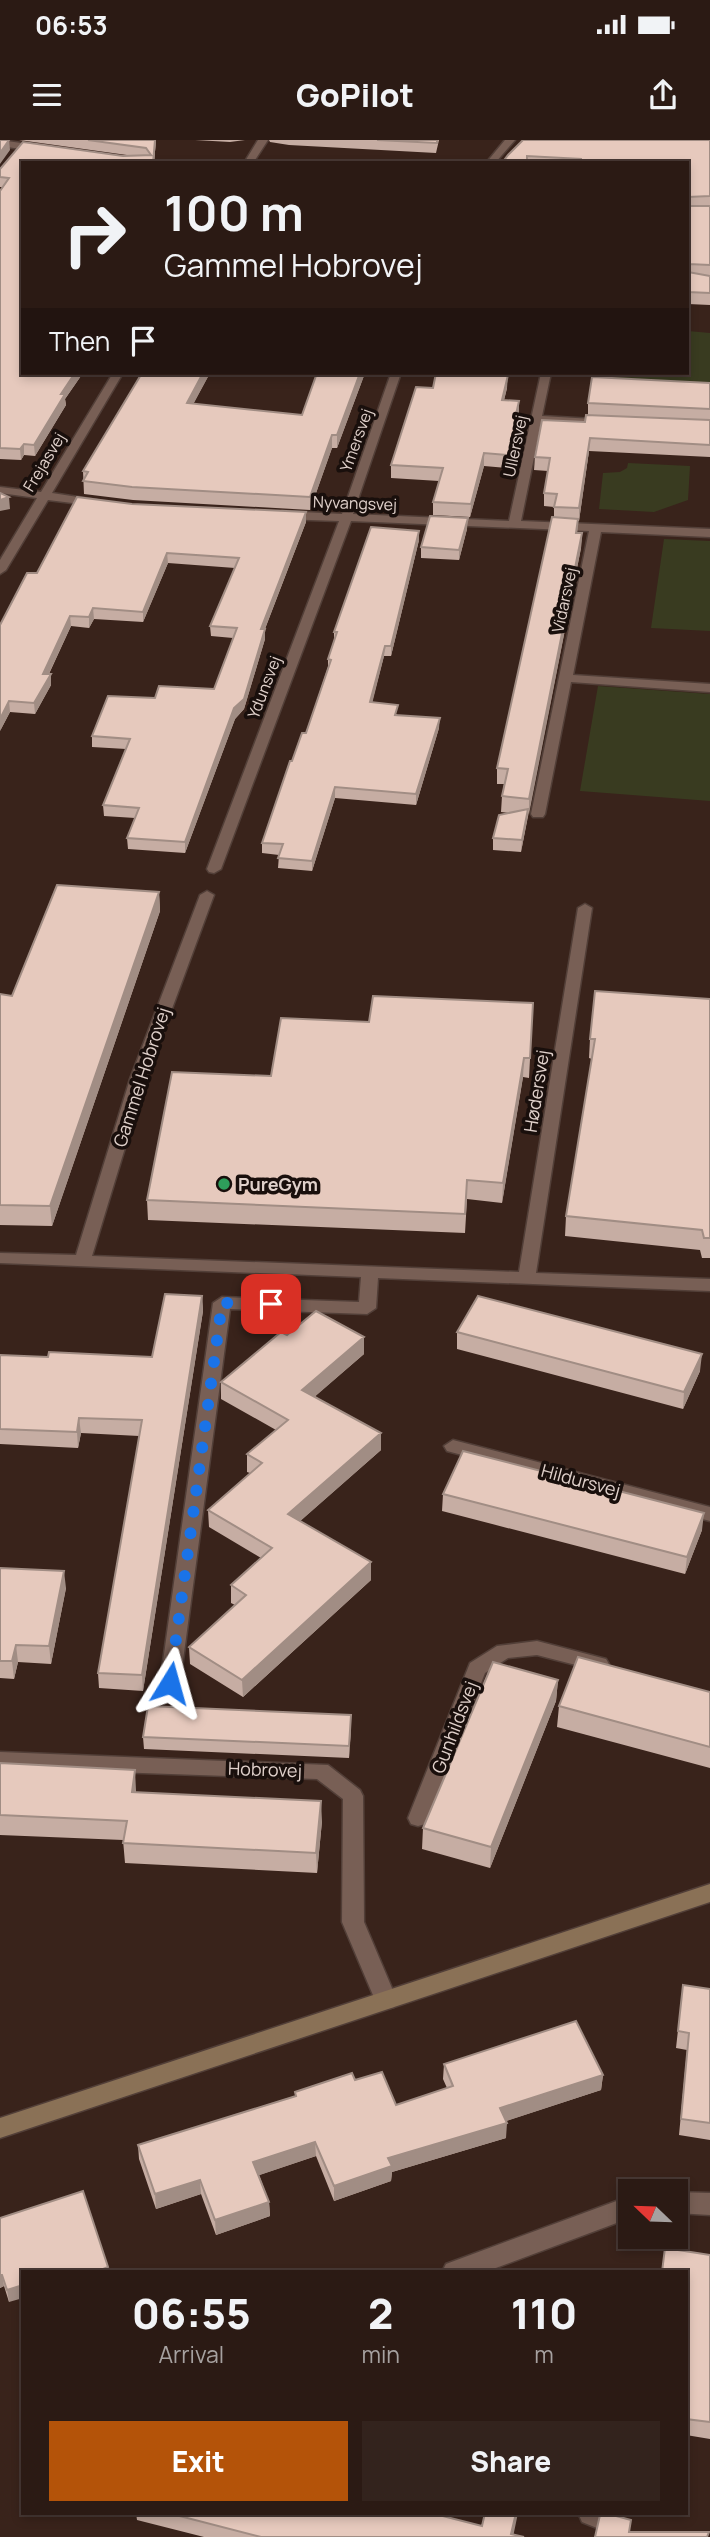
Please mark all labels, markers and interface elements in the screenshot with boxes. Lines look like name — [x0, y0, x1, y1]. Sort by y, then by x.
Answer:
text: 06:53 — [35, 7, 108, 43]
text: GoPilot — [296, 73, 414, 117]
icon: menu — [28, 76, 66, 114]
icon: share — [644, 76, 682, 114]
text: 100 m — [164, 179, 304, 246]
icon: right — [49, 189, 140, 280]
text: Gammel Hobrovej — [164, 243, 423, 287]
icon: arrive — [124, 322, 162, 360]
text: Then — [49, 323, 110, 359]
street label: Ymersvej — [334, 405, 378, 475]
street label: Ullersvej — [498, 413, 532, 479]
street label: Frejasvej — [18, 428, 70, 496]
street label: Nyvangsvej — [313, 491, 397, 515]
street label: Vidarsvej — [546, 565, 582, 635]
street label: Ydunsvej — [242, 653, 286, 721]
street label: Gammel Hobrovej — [107, 1004, 175, 1150]
street label: Hødersvej — [518, 1048, 554, 1134]
place label: PureGym — [238, 1172, 318, 1196]
marker: PureGym — [216, 1176, 232, 1192]
pin — [241, 1274, 301, 1334]
icon: arrive — [252, 1285, 290, 1323]
street label: Hildursvej — [539, 1458, 623, 1502]
position arrow — [133, 1646, 207, 1720]
street label: Gunhildsvej — [425, 1678, 483, 1776]
street label: Hobrovej — [228, 1756, 302, 1782]
north arrow — [618, 2179, 688, 2249]
map controls — [618, 2179, 688, 2249]
text: 06:55 — [132, 2284, 251, 2342]
text: 2 — [368, 2284, 393, 2342]
text: 110 — [511, 2284, 577, 2342]
text: Arrival — [158, 2338, 224, 2370]
text: min — [361, 2338, 400, 2370]
text: m — [534, 2338, 554, 2370]
button: Exit — [49, 2421, 348, 2501]
button: Share — [362, 2421, 660, 2501]

